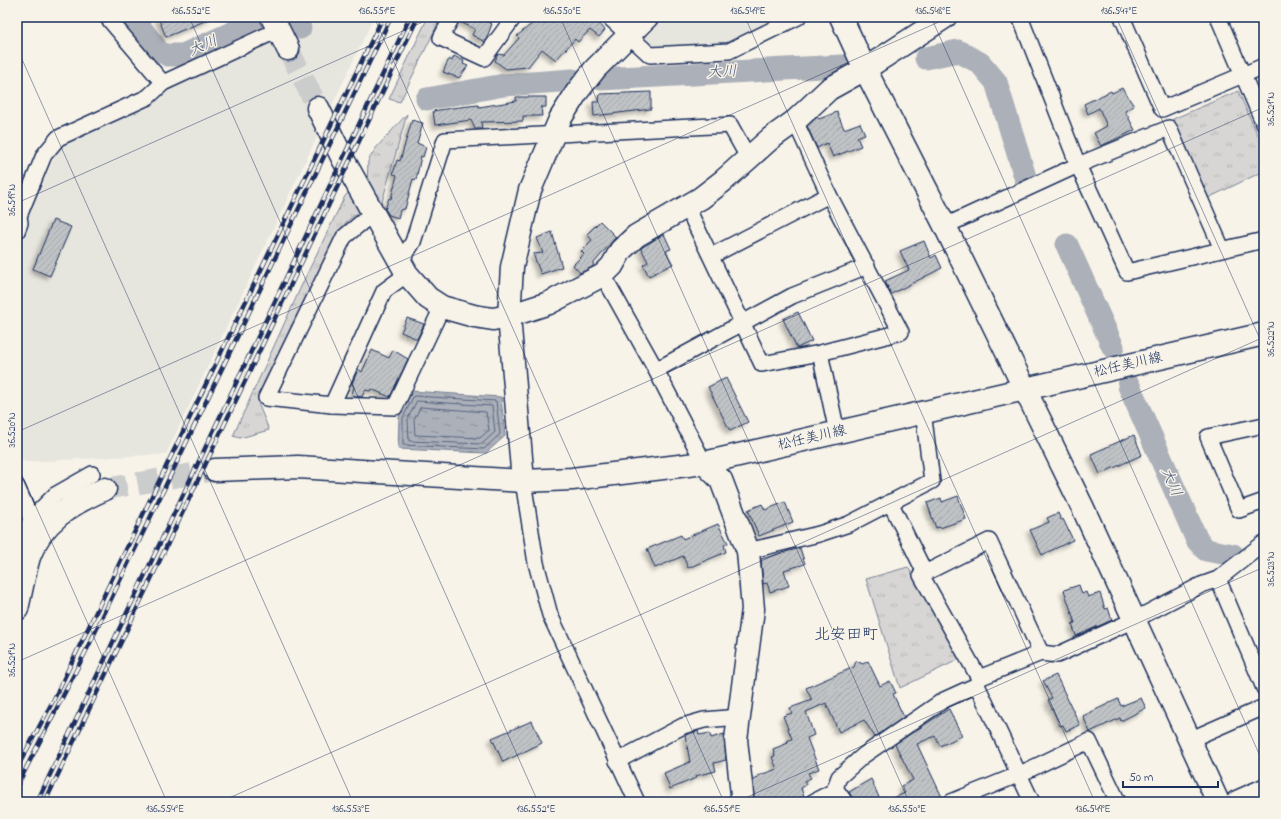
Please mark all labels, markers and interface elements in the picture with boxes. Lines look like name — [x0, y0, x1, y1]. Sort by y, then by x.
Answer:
text: 136.552°E — [172, 4, 210, 19]
text: 136.551°E — [358, 4, 396, 19]
text: 136.550°E — [543, 4, 581, 19]
text: 136.549°E — [730, 4, 766, 19]
text: 136.548°E — [915, 4, 951, 19]
text: 136.547°E — [1101, 4, 1137, 19]
water label: 大川 — [185, 30, 221, 62]
water label: 大川 — [706, 60, 738, 84]
text: 36.521°N — [1264, 92, 1279, 126]
text: 36.519°N — [5, 184, 20, 216]
text: 36.522°N — [1264, 321, 1279, 357]
street label: 松任美川線 — [1092, 347, 1164, 383]
text: 36.520°N — [5, 412, 20, 448]
street label: 松任美川線 — [776, 420, 848, 456]
water label: 大川 — [1155, 464, 1187, 500]
text: 36.523°N — [1264, 551, 1279, 586]
district label: 北安田町 — [814, 623, 878, 647]
text: 36.521°N — [5, 643, 20, 677]
scale bar — [1123, 763, 1218, 789]
text: 50 m — [1129, 769, 1153, 787]
text: 136.554°E — [146, 802, 184, 817]
text: 136.553°E — [332, 802, 370, 817]
text: 136.552°E — [517, 802, 555, 817]
text: 136.551°E — [703, 802, 741, 817]
text: 136.550°E — [888, 802, 926, 817]
text: 136.549°E — [1075, 802, 1111, 817]

